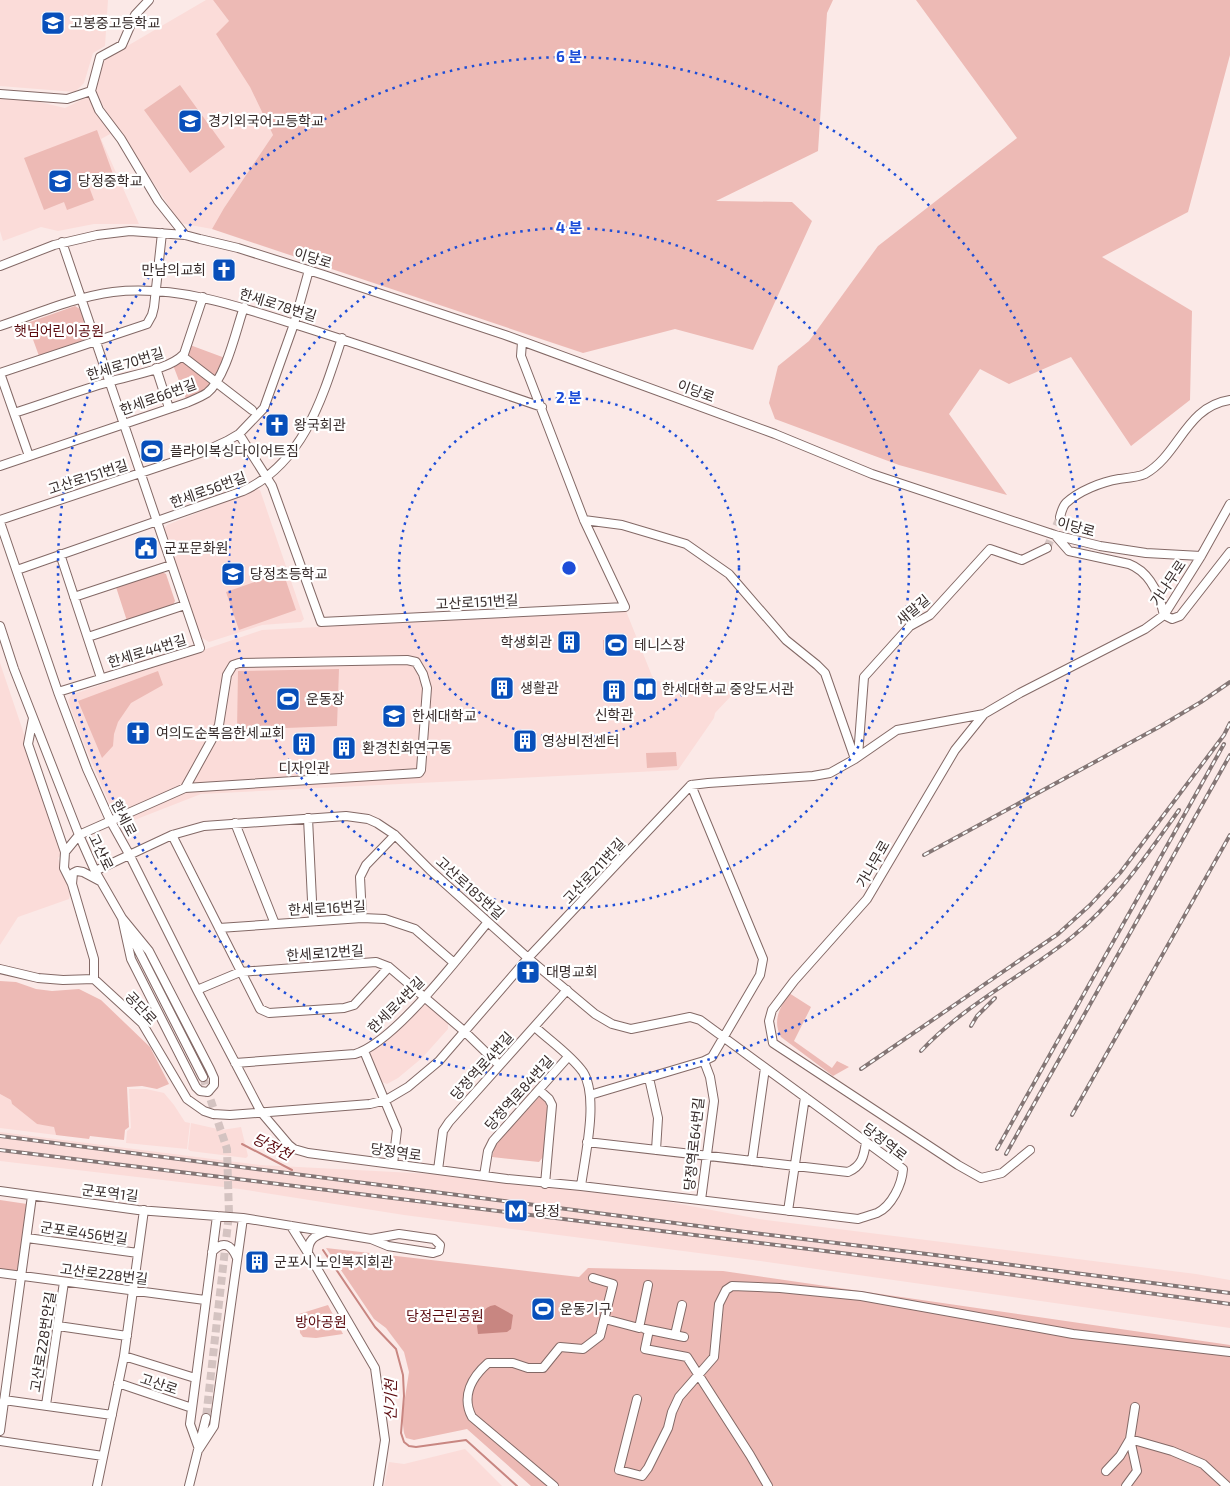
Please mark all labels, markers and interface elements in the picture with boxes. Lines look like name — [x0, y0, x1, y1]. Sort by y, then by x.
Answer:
school or university icon: 고봉중고등학교 — [40, 10, 66, 36]
place label: 고봉중고등학교 — [70, 14, 160, 31]
text: 6 분 — [556, 47, 582, 65]
school or university icon: 경기외국어고등학교 — [177, 108, 203, 134]
place label: 경기외국어고등학교 — [208, 112, 324, 129]
school or university icon: 당정중학교 — [47, 168, 73, 194]
place label: 당정중학교 — [78, 172, 143, 189]
text: 4 분 — [556, 218, 582, 236]
street label: 이당로 — [292, 244, 334, 271]
church icon: 만남의교회 — [211, 257, 237, 283]
place label: 만남의교회 — [142, 261, 206, 278]
street label: 한세로78번길 — [237, 285, 319, 324]
park label: 햇님어린이공원 — [14, 322, 104, 339]
street label: 한세로70번길 — [84, 344, 166, 383]
street label: 한세로66번길 — [117, 375, 199, 418]
street label: 이당로 — [675, 376, 717, 405]
text: 2 분 — [556, 388, 582, 406]
church icon: 왕국회관 — [264, 412, 290, 438]
place label: 왕국회관 — [294, 416, 346, 433]
sports icon: 플라이복싱다이어트짐 — [139, 438, 165, 464]
place label: 플라이복싱다이어트짐 — [170, 442, 299, 459]
street label: 고산로151번길 — [46, 456, 130, 497]
street label: 한세로56번길 — [167, 468, 248, 511]
street label: 이당로 — [1055, 513, 1097, 540]
public building icon: 군포문화원 — [133, 535, 159, 561]
place label: 군포문화원 — [164, 539, 228, 556]
street label: 가나무로 — [1146, 557, 1189, 609]
centre of rings — [560, 559, 578, 577]
school or university icon: 당정초등학교 — [220, 561, 246, 587]
place label: 당정초등학교 — [250, 565, 327, 582]
street label: 고산로151번길 — [435, 591, 519, 612]
street label: 새말길 — [892, 591, 933, 629]
building icon: 학생회관 — [556, 629, 582, 655]
street label: 한세로44번길 — [105, 630, 188, 671]
sports icon: 테니스장 — [603, 632, 629, 658]
place label: 학생회관 — [500, 633, 552, 650]
place label: 테니스장 — [634, 636, 686, 653]
building icon: 생활관 — [489, 675, 515, 701]
library icon: 한세대학교 중앙도서관 — [632, 676, 658, 702]
building icon: 신학관 — [601, 678, 627, 704]
place label: 생활관 — [520, 679, 559, 696]
place label: 한세대학교 중앙도서관 — [662, 680, 794, 697]
sports icon: 운동장 — [275, 686, 301, 712]
place label: 운동장 — [306, 690, 345, 707]
school or university icon: 한세대학교 — [381, 703, 407, 729]
place label: 신학관 — [595, 706, 633, 723]
place label: 한세대학교 — [412, 707, 477, 724]
church icon: 여의도순복음한세교회 — [125, 720, 151, 746]
place label: 여의도순복음한세교회 — [156, 724, 285, 741]
building icon: 영상비전센터 — [512, 728, 538, 754]
building icon: 디자인관 — [291, 731, 317, 757]
place label: 영상비전센터 — [542, 732, 619, 749]
building icon: 환경친화연구동 — [331, 735, 357, 761]
place label: 환경친화연구동 — [362, 739, 452, 756]
place label: 디자인관 — [278, 759, 330, 776]
street label: 한세로 — [108, 797, 141, 839]
street label: 고산로 — [85, 831, 118, 873]
street label: 고산로211번길 — [559, 834, 628, 907]
street label: 가나무로 — [852, 837, 893, 890]
street label: 고산로185번길 — [433, 853, 508, 923]
street label: 한세로16번길 — [288, 897, 366, 918]
street label: 한세로12번길 — [286, 941, 364, 964]
church icon: 대명교회 — [515, 959, 541, 985]
place label: 대명교회 — [546, 963, 598, 980]
street label: 한세로4번길 — [364, 973, 427, 1036]
street label: 공단로 — [122, 988, 161, 1028]
street label: 당정역로4번길 — [447, 1028, 517, 1103]
street label: 당정역로84번길 — [481, 1052, 557, 1133]
street label: 당정역로64번길 — [680, 1096, 707, 1192]
street label: 당정역로 — [860, 1119, 911, 1164]
water label: 당정천 — [250, 1129, 297, 1165]
street label: 당정역로 — [369, 1140, 423, 1164]
street label: 군포역1길 — [81, 1181, 139, 1204]
metro station icon: 당정 — [503, 1198, 529, 1224]
place label: 당정 — [534, 1202, 560, 1219]
street label: 군포로456번길 — [39, 1218, 129, 1247]
building icon: 군포시 노인복지회관 — [244, 1249, 270, 1275]
place label: 군포시 노인복지회관 — [274, 1253, 393, 1270]
street label: 고산로228번길 — [59, 1260, 149, 1287]
street label: 고산로228번안길 — [26, 1290, 59, 1393]
sports icon: 운동기구 — [530, 1296, 556, 1322]
place label: 운동기구 — [560, 1300, 612, 1317]
park label: 당정근린공원 — [406, 1307, 484, 1324]
park label: 방아공원 — [295, 1313, 347, 1330]
street label: 고산로 — [138, 1369, 180, 1398]
water label: 신기천 — [381, 1377, 399, 1421]

